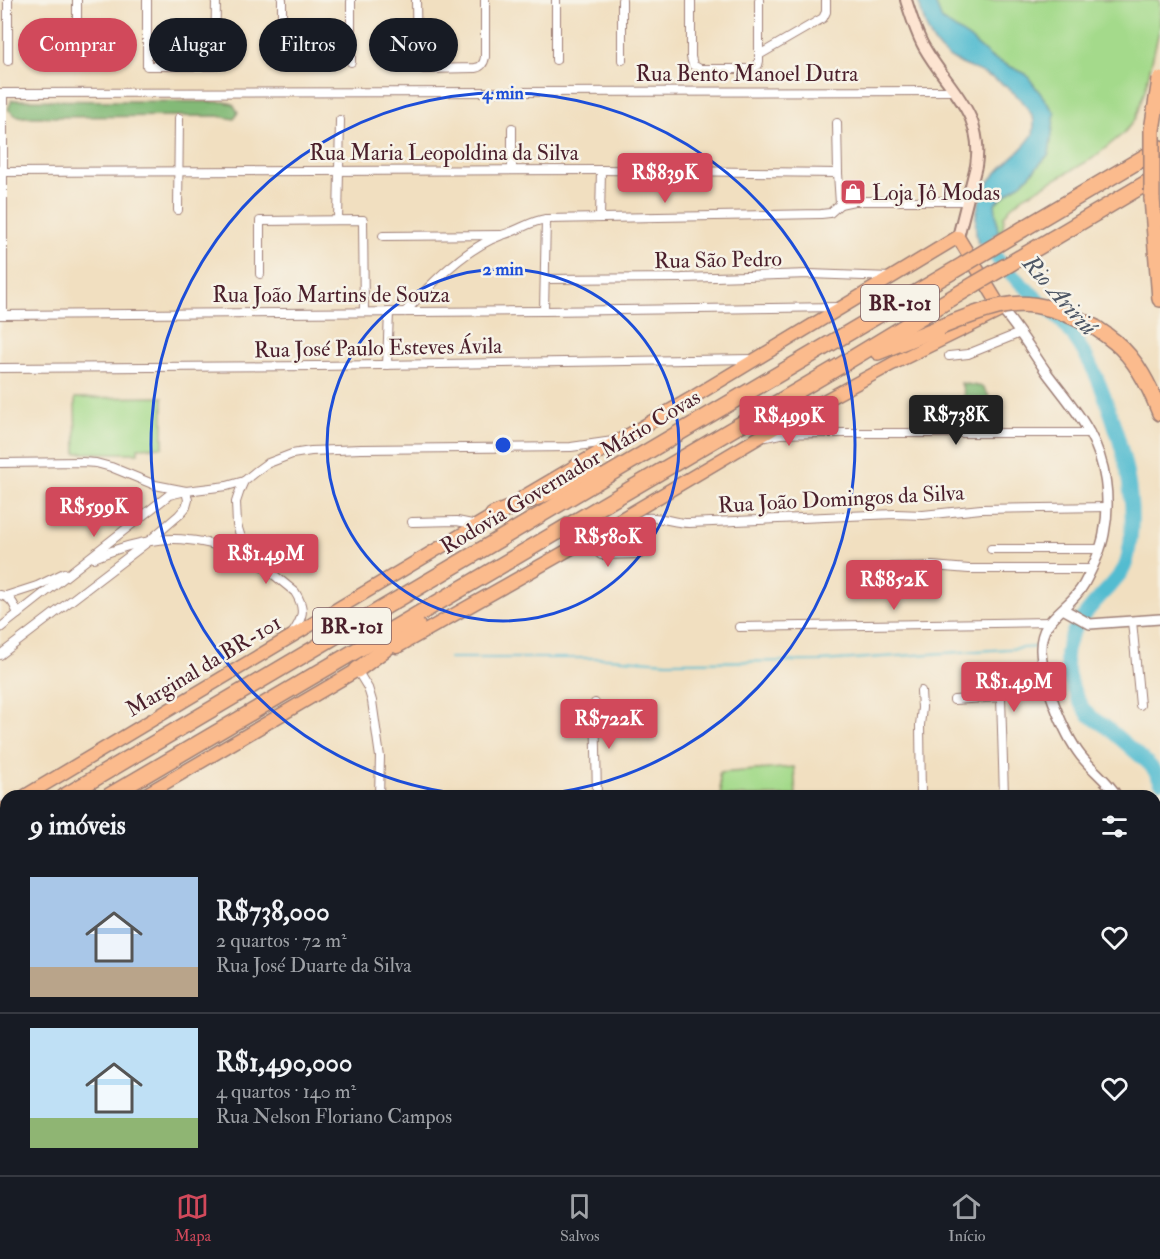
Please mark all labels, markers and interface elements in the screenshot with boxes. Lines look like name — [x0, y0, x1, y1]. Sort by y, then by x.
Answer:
chip: Comprar — [18, 18, 137, 72]
chip: Alugar — [149, 18, 247, 72]
chip: Filtros — [259, 18, 357, 72]
chip: Novo — [369, 18, 458, 72]
street label: Rua Bento Manoel Dutra — [636, 60, 859, 88]
text: 4 min — [481, 82, 524, 105]
street label: Rua Maria Leopoldina da Silva — [309, 139, 580, 168]
pin: R$839K — [616, 153, 714, 204]
text: R$839K — [632, 160, 698, 185]
shop icon: Loja Jô Modas — [838, 177, 868, 207]
place label: Loja Jô Modas — [872, 179, 1000, 207]
street label: Rua São Pedro — [654, 245, 782, 275]
water label: Rio Aririú — [1015, 248, 1105, 343]
text: 2 min — [483, 258, 524, 281]
street label: Rua João Martins de Souza — [212, 281, 451, 309]
road number: BR-101 — [861, 285, 939, 321]
street label: Rua José Paulo Esteves Ávila — [254, 332, 503, 364]
street label: Rodovia Governador Mário Covas — [435, 383, 706, 561]
pin: R$738K — [907, 395, 1005, 446]
pin: R$499K — [740, 396, 838, 447]
text: R$738K — [923, 402, 989, 427]
text: R$499K — [754, 403, 824, 428]
centre of rings — [493, 435, 513, 455]
street label: Rua João Domingos da Silva — [717, 479, 966, 519]
pin: R$599K — [45, 487, 143, 538]
text: R$599K — [60, 494, 128, 519]
pin: R$580K — [559, 517, 657, 568]
text: R$580K — [574, 524, 642, 549]
pin: R$1.49M — [211, 534, 321, 585]
text: R$1.49M — [227, 541, 305, 566]
pin: R$852K — [845, 560, 943, 611]
text: R$852K — [860, 567, 928, 592]
street label: Marginal da BR-101 — [121, 608, 286, 723]
road number: BR-101 — [313, 608, 391, 644]
pin: R$1.49M — [959, 662, 1069, 713]
text: R$1.49M — [975, 669, 1053, 694]
pin: R$722K — [560, 699, 658, 750]
text: R$722K — [574, 706, 644, 731]
text: 9 imóveis — [30, 810, 126, 842]
icon: filters — [1098, 810, 1131, 843]
text: R$738,000 — [216, 896, 330, 928]
icon: home — [78, 901, 150, 973]
icon: heart — [1098, 921, 1131, 954]
text: 2 quartos · 72 m² — [216, 928, 347, 953]
text: Rua José Duarte da Silva — [216, 953, 411, 978]
text: R$1,490,000 — [216, 1047, 352, 1079]
icon: home — [78, 1052, 150, 1124]
icon: heart — [1098, 1072, 1131, 1105]
text: 4 quartos · 140 m² — [216, 1079, 356, 1104]
text: Rua Nelson Floriano Campos — [216, 1104, 452, 1129]
tab: Mapa — [174, 1190, 211, 1246]
tab: Salvos — [560, 1190, 599, 1246]
tab: Início — [948, 1190, 986, 1246]

